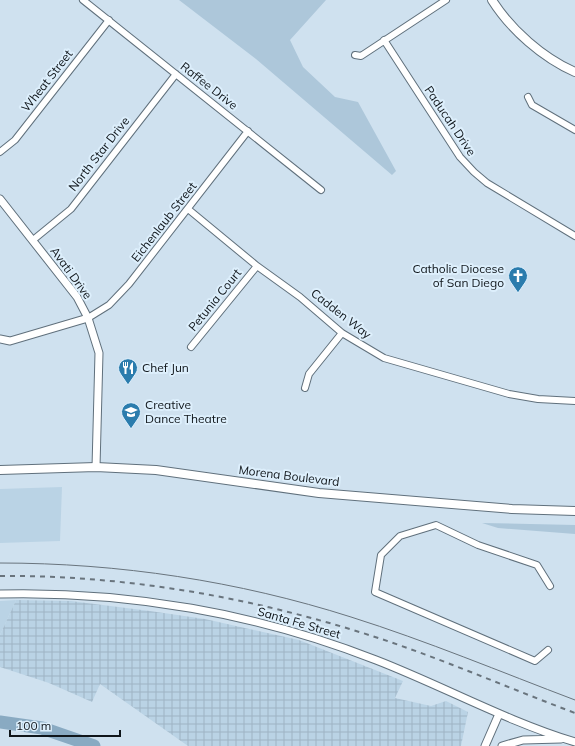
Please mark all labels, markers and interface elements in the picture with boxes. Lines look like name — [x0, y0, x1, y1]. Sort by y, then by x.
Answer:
street label: Wheat Street — [18, 47, 75, 115]
street label: Raffee Drive — [178, 59, 241, 113]
street label: Paducah Drive — [422, 83, 479, 159]
street label: North Star Drive — [65, 114, 132, 194]
street label: Eichenlaub Street — [128, 179, 199, 265]
street label: Avati Drive — [47, 244, 95, 302]
place label: Catholic Diocese of San Diego — [412, 261, 504, 290]
street label: Petunia Court — [185, 265, 244, 334]
church icon: Catholic Diocese of San Diego — [507, 265, 529, 293]
street label: Cadden Way — [308, 285, 375, 342]
restaurant icon: Chef Jun — [117, 357, 139, 385]
place label: Chef Jun — [142, 360, 189, 375]
place label: Creative Dance Theatre — [145, 397, 227, 426]
school or university icon: Creative Dance Theatre — [120, 401, 142, 429]
street label: Morena Boulevard — [238, 462, 340, 489]
street label: Santa Fe Street — [256, 604, 342, 642]
scale bar — [10, 712, 120, 738]
text: 100 m — [16, 718, 51, 733]

